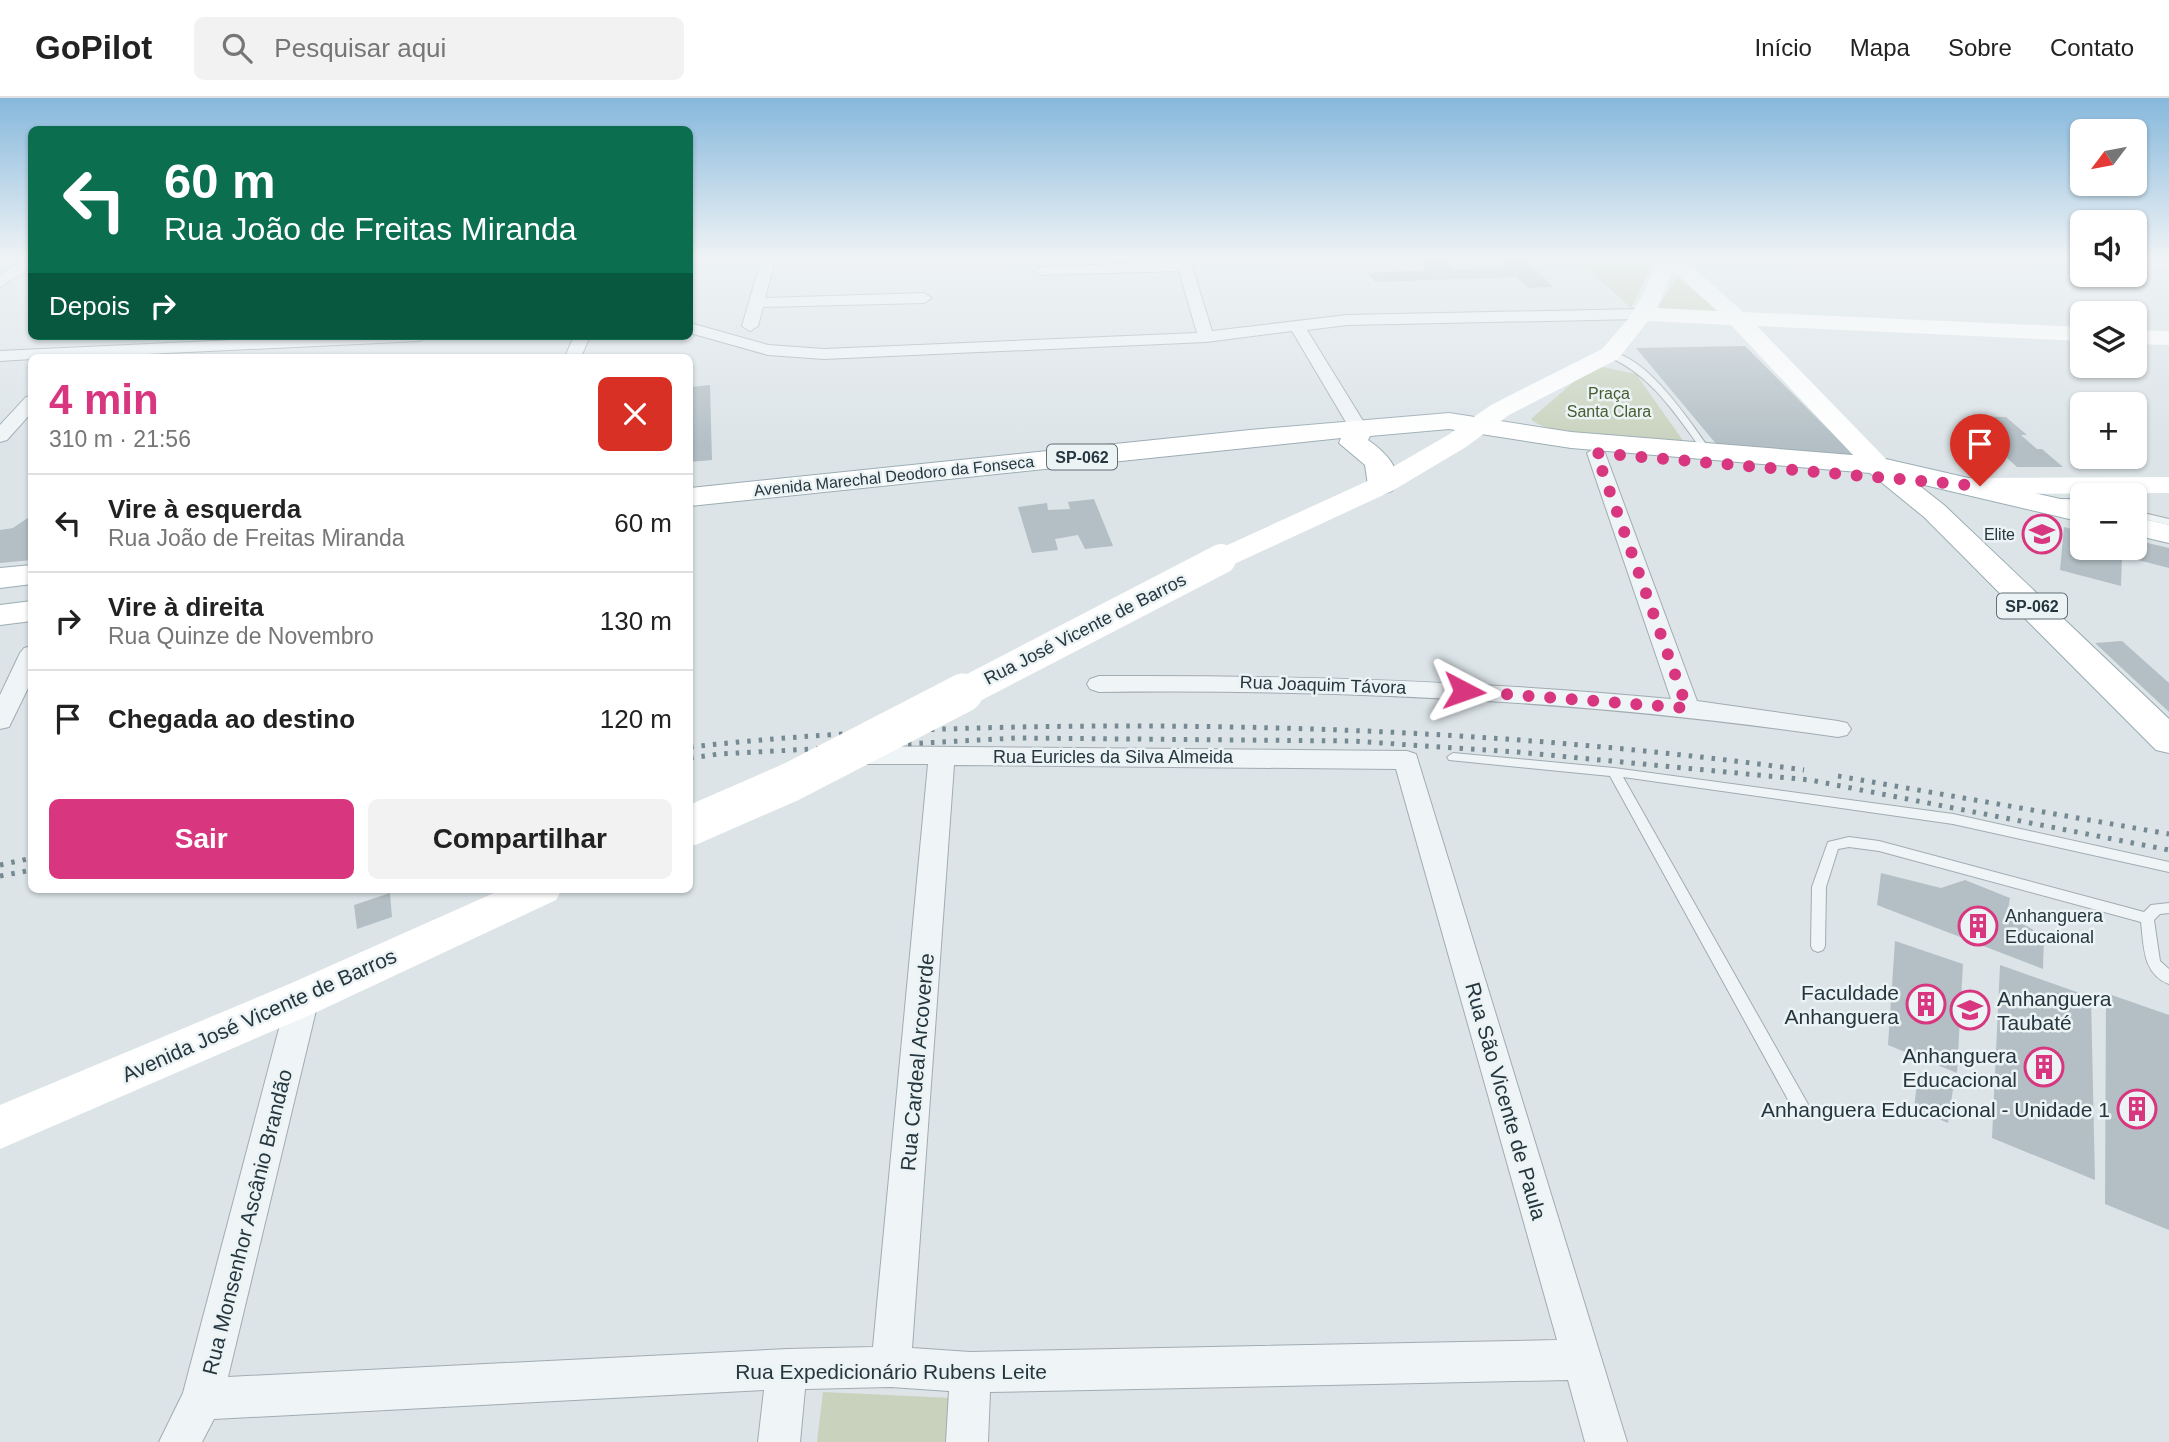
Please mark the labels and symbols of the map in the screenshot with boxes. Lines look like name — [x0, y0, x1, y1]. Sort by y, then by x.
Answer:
north arrow — [2070, 119, 2147, 196]
park label: Praça Santa Clara — [1567, 385, 1651, 420]
pin — [1950, 414, 2010, 486]
road number: SP-062 — [1047, 444, 1117, 470]
street label: Avenida Marechal Deodoro da Fonseca — [753, 453, 1035, 499]
school or university icon: Elite — [2021, 513, 2063, 555]
place label: Elite — [1984, 526, 2015, 543]
street label: Rua José Vicente de Barros — [981, 569, 1189, 689]
road number: SP-062 — [1997, 593, 2067, 618]
position arrow — [1427, 654, 1501, 728]
street label: Rua Joaquim Távora — [1239, 672, 1408, 698]
street label: Rua Euricles da Silva Almeida — [993, 747, 1234, 767]
building icon: Anhanguera Educaional — [1957, 905, 1999, 947]
place label: Anhanguera Educaional — [2005, 906, 2104, 947]
street label: Avenida José Vicente de Barros — [118, 944, 400, 1086]
street label: Rua Cardeal Arcoverde — [896, 952, 938, 1172]
street label: Rua São Vicente de Paula — [1461, 980, 1551, 1223]
place label: Faculdade Anhanguera — [1785, 981, 1899, 1028]
building icon: Faculdade Anhanguera — [1905, 983, 1947, 1025]
place label: Anhanguera Taubaté — [1997, 987, 2112, 1034]
school or university icon: Anhanguera Taubaté — [1949, 989, 1991, 1031]
place label: Anhanguera Educacional — [1903, 1044, 2017, 1091]
building icon: Anhanguera Educacional — [2023, 1046, 2065, 1088]
street label: Rua Monsenhor Ascânio Brandão — [198, 1067, 296, 1377]
building icon: Anhanguera Educacional - Unidade 1 — [2116, 1088, 2158, 1130]
place label: Anhanguera Educacional - Unidade 1 — [1761, 1098, 2110, 1121]
street label: Rua Expedicionário Rubens Leite — [735, 1360, 1047, 1383]

